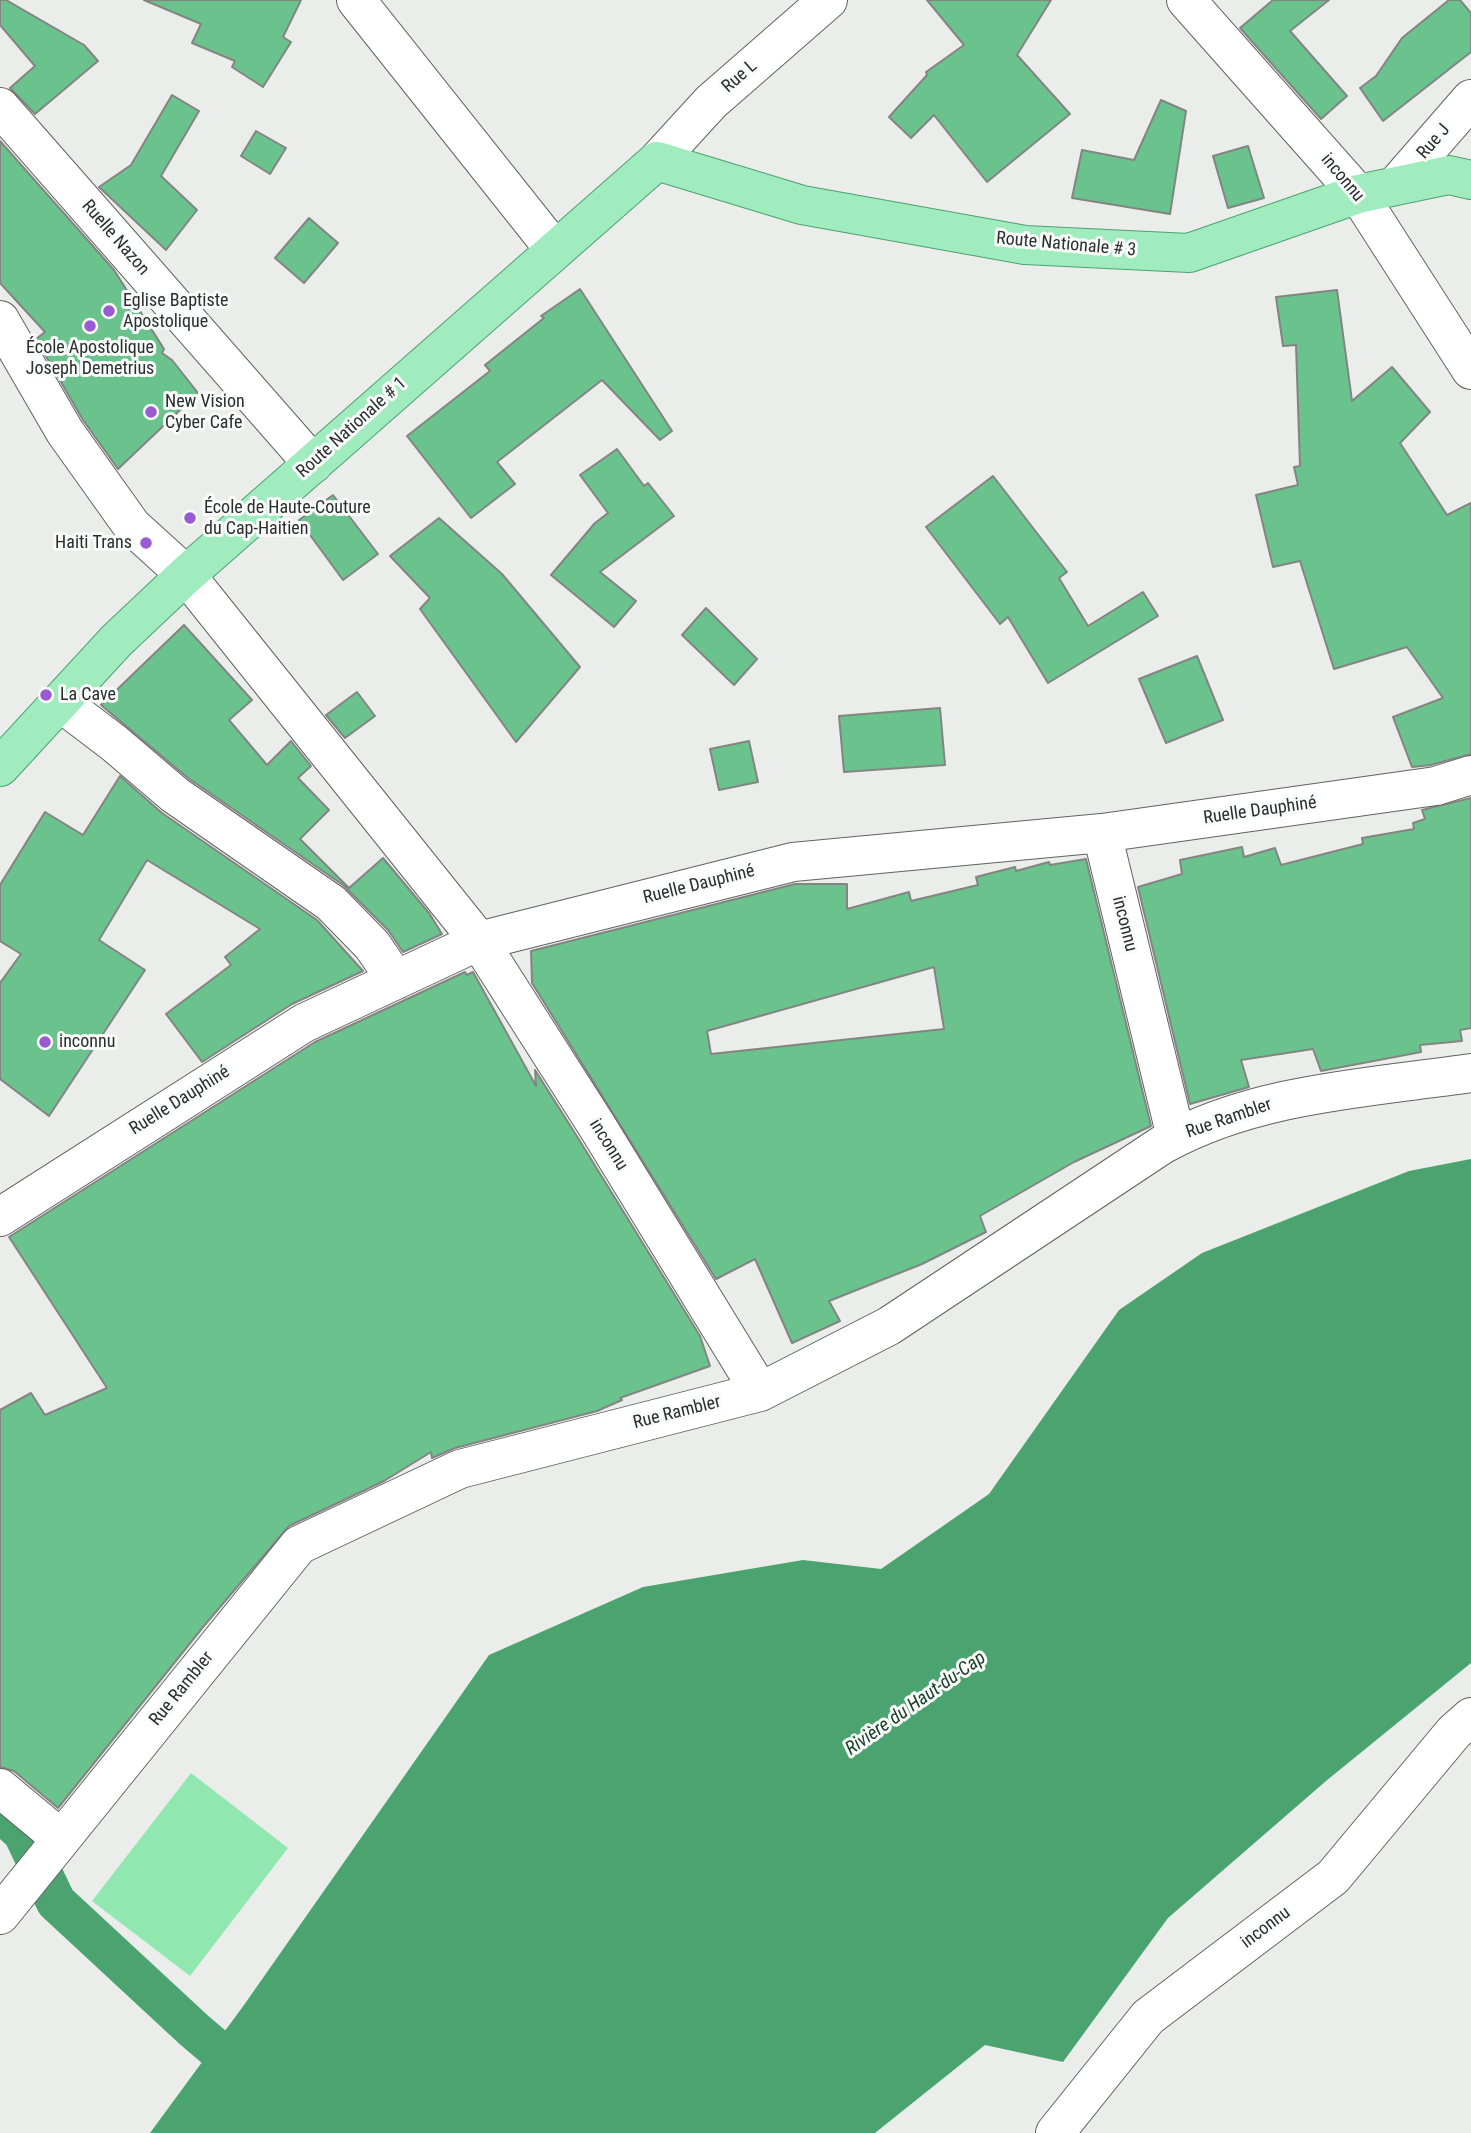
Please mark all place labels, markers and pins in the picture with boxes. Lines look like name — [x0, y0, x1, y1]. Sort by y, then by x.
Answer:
place label: Eglise Baptiste Apostolique — [123, 290, 228, 332]
marker: Eglise Baptiste Apostolique — [101, 303, 117, 319]
marker: École Apostolique Joseph Demetrius — [82, 318, 98, 334]
place label: École Apostolique Joseph Demetrius — [26, 337, 154, 380]
place label: New Vision Cyber Cafe — [165, 391, 245, 434]
marker: New Vision Cyber Cafe — [143, 404, 159, 420]
place label: École de Haute-Couture du Cap-Haitien — [204, 497, 371, 540]
marker: École de Haute-Couture du Cap-Haitien — [182, 510, 198, 526]
place label: Haiti Trans — [55, 532, 132, 554]
marker: Haiti Trans — [138, 535, 154, 551]
place label: La Cave — [60, 684, 116, 706]
marker: La Cave — [38, 687, 54, 703]
place label: inconnu — [59, 1031, 115, 1053]
marker: inconnu — [37, 1034, 53, 1050]

